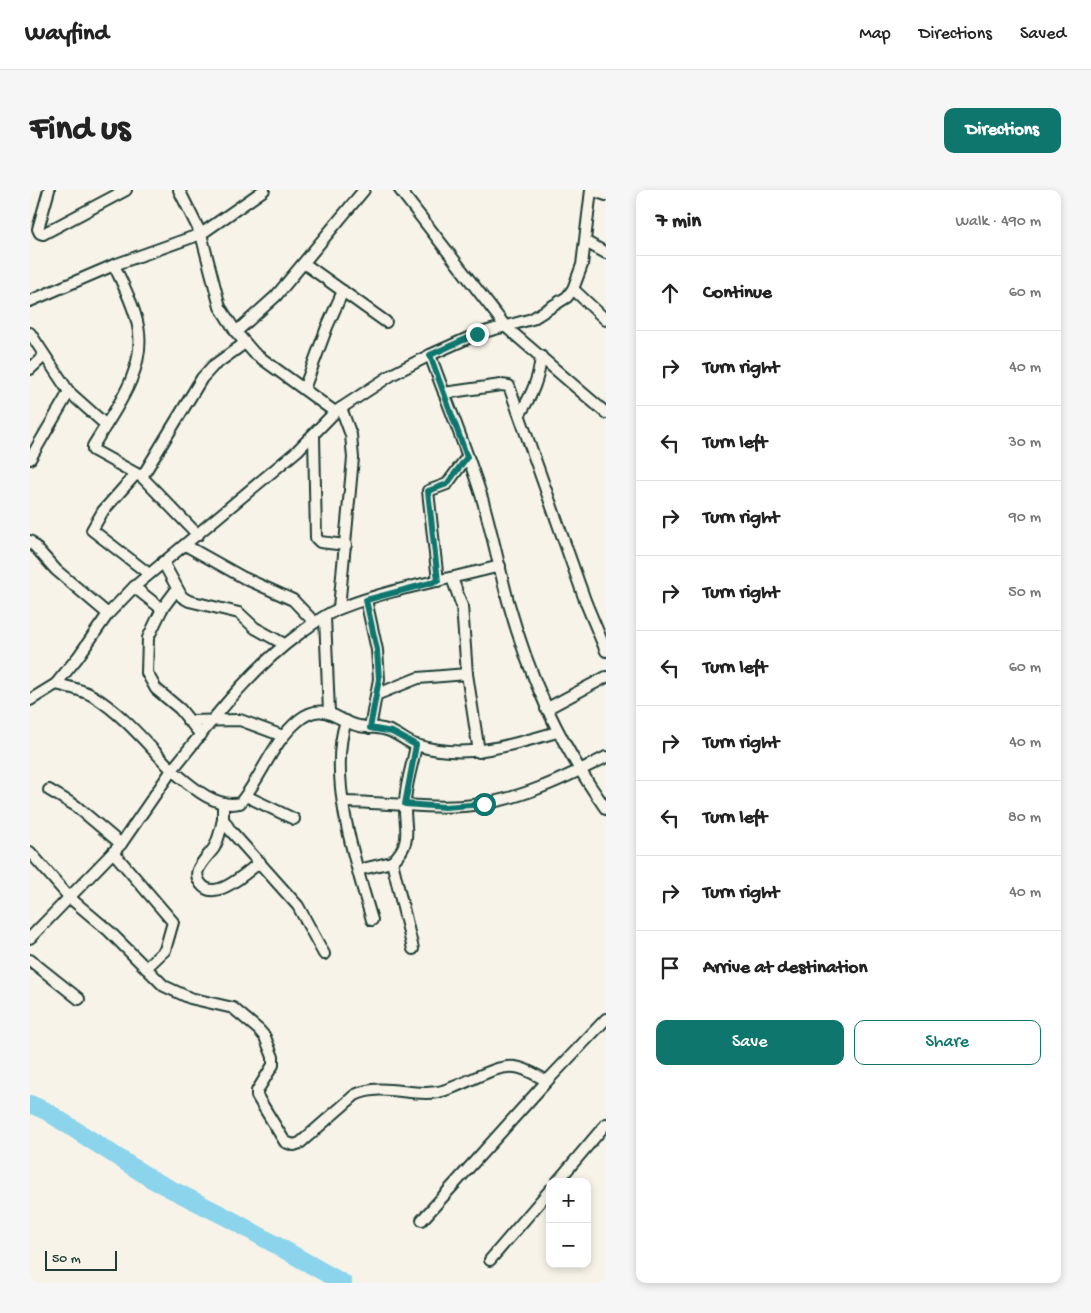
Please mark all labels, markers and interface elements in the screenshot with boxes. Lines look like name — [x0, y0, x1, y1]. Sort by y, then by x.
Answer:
text: Wayfind — [25, 20, 109, 49]
text: Map — [859, 24, 891, 45]
text: Directions — [919, 24, 992, 45]
text: Saved — [1020, 24, 1066, 45]
button: Directions — [944, 108, 1061, 153]
text: Find us — [30, 110, 130, 151]
text: 7 min — [656, 210, 701, 235]
text: Walk · 490 m — [955, 213, 1041, 232]
icon: ahead — [656, 279, 684, 307]
text: Continue — [703, 282, 772, 305]
text: 60 m — [1009, 284, 1041, 303]
route end — [466, 323, 489, 346]
icon: right — [656, 354, 684, 382]
text: Turn right — [703, 357, 779, 380]
text: 40 m — [1009, 359, 1041, 378]
icon: left — [656, 429, 684, 457]
text: Turn left — [703, 432, 767, 455]
text: 30 m — [1008, 434, 1041, 453]
icon: right — [656, 504, 684, 532]
text: Turn right — [703, 507, 779, 530]
text: 90 m — [1009, 509, 1041, 528]
icon: right — [656, 579, 684, 607]
text: Turn right — [703, 582, 779, 605]
text: 50 m — [1008, 584, 1041, 603]
icon: left — [656, 654, 684, 682]
text: Turn left — [703, 657, 767, 680]
text: 60 m — [1009, 659, 1041, 678]
icon: right — [656, 729, 684, 757]
text: Turn right — [703, 732, 779, 755]
text: 40 m — [1009, 734, 1041, 753]
route start — [473, 793, 496, 816]
icon: left — [656, 804, 684, 832]
text: Turn left — [703, 807, 767, 830]
text: 80 m — [1008, 809, 1041, 828]
icon: right — [656, 879, 684, 907]
text: Turn right — [703, 882, 779, 905]
text: 40 m — [1009, 884, 1041, 903]
icon: arrive — [656, 954, 684, 982]
text: Arrive at destination — [703, 957, 867, 980]
button: Save — [656, 1020, 844, 1065]
button: Share — [854, 1020, 1041, 1065]
map controls — [546, 1178, 591, 1268]
button: + — [546, 1178, 591, 1223]
button: − — [546, 1223, 591, 1268]
scale bar — [45, 1248, 118, 1271]
text: 50 m — [52, 1251, 81, 1268]

